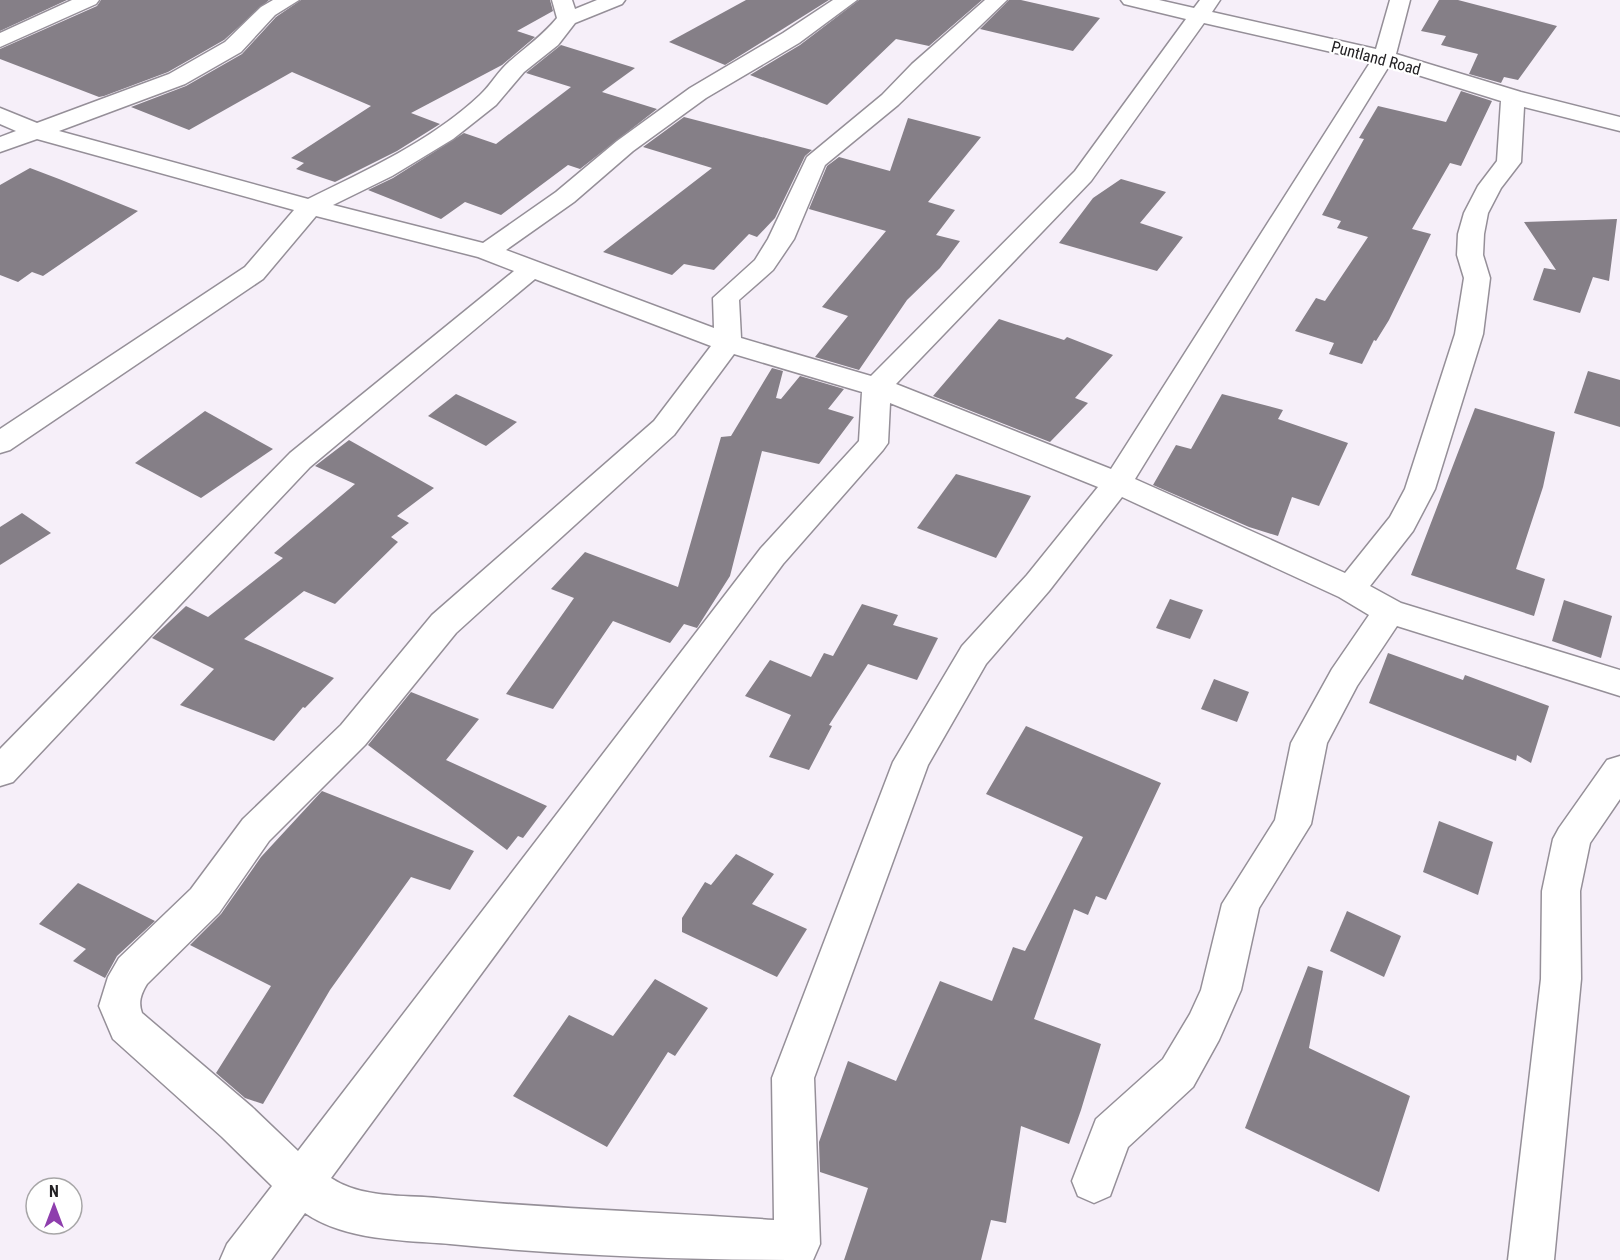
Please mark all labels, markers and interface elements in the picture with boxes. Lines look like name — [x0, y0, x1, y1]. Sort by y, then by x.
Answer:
street label: Puntland Road — [1329, 37, 1423, 79]
north arrow — [24, 1176, 84, 1236]
text: N — [49, 1182, 59, 1201]

